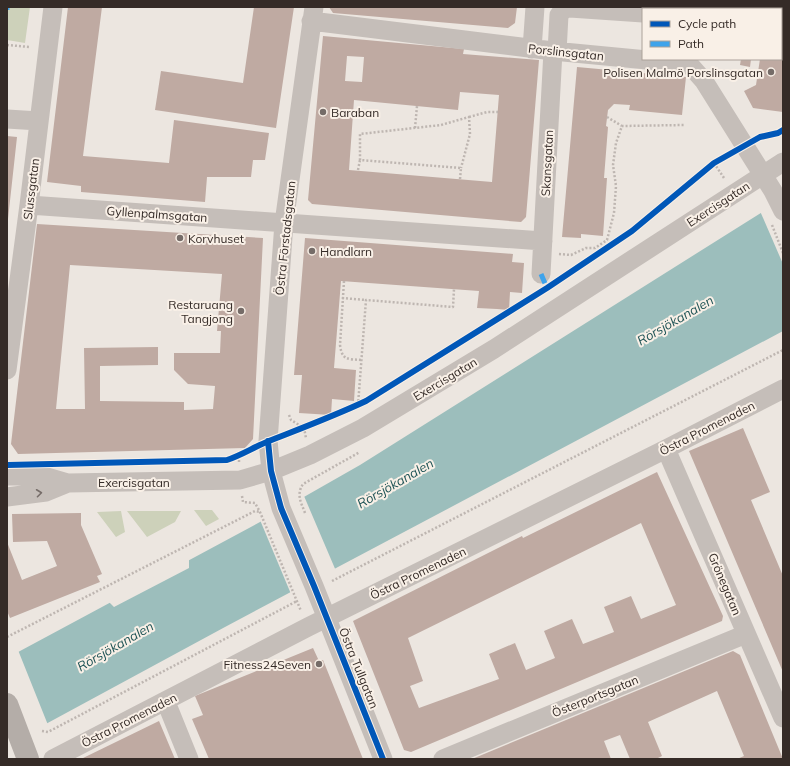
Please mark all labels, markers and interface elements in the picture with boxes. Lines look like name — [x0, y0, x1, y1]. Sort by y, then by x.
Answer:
legend — [642, 8, 782, 60]
text: Cycle path — [678, 16, 736, 31]
text: Path — [678, 36, 704, 51]
street label: Porslinsgatan — [527, 41, 605, 63]
place label: Polisen Malmö Porslinsgatan — [603, 65, 763, 80]
marker: Polisen Malmö Porslinsgatan — [766, 67, 776, 77]
place label: Baraban — [331, 105, 379, 120]
marker: Baraban — [318, 107, 328, 117]
street label: Skansgatan — [538, 129, 556, 197]
street label: Slussgatan — [20, 157, 42, 221]
street label: Exercisgatan — [684, 178, 752, 230]
street label: Östra Förstadsgatan — [272, 180, 298, 296]
street label: Gyllenpalmsgatan — [106, 203, 208, 225]
place label: Korvhuset — [188, 231, 244, 246]
marker: Korvhuset — [175, 233, 185, 243]
place label: Handlarn — [320, 244, 372, 259]
marker: Handlarn — [307, 246, 317, 256]
water label: Rörsjökanalen — [634, 292, 716, 348]
place label: Restaruang Tangjong — [168, 297, 233, 326]
marker: Restaruang Tangjong — [236, 306, 246, 316]
street label: Exercisgatan — [410, 354, 480, 404]
street label: Östra Promenaden — [657, 398, 757, 458]
water label: Rörsjökanalen — [354, 455, 436, 511]
street label: Exercisgatan — [98, 475, 170, 490]
one-way arrow — [36, 489, 42, 498]
street label: Östra Promenaden — [368, 543, 468, 603]
street label: Grönegatan — [705, 551, 745, 617]
water label: Rörsjökanalen — [74, 618, 156, 674]
street label: Östra Tullgatan — [336, 625, 382, 711]
place label: Fitness24Seven — [224, 657, 311, 672]
marker: Fitness24Seven — [314, 659, 324, 669]
street label: Österportsgatan — [550, 672, 640, 720]
street label: Östra Promenaden — [79, 690, 179, 750]

